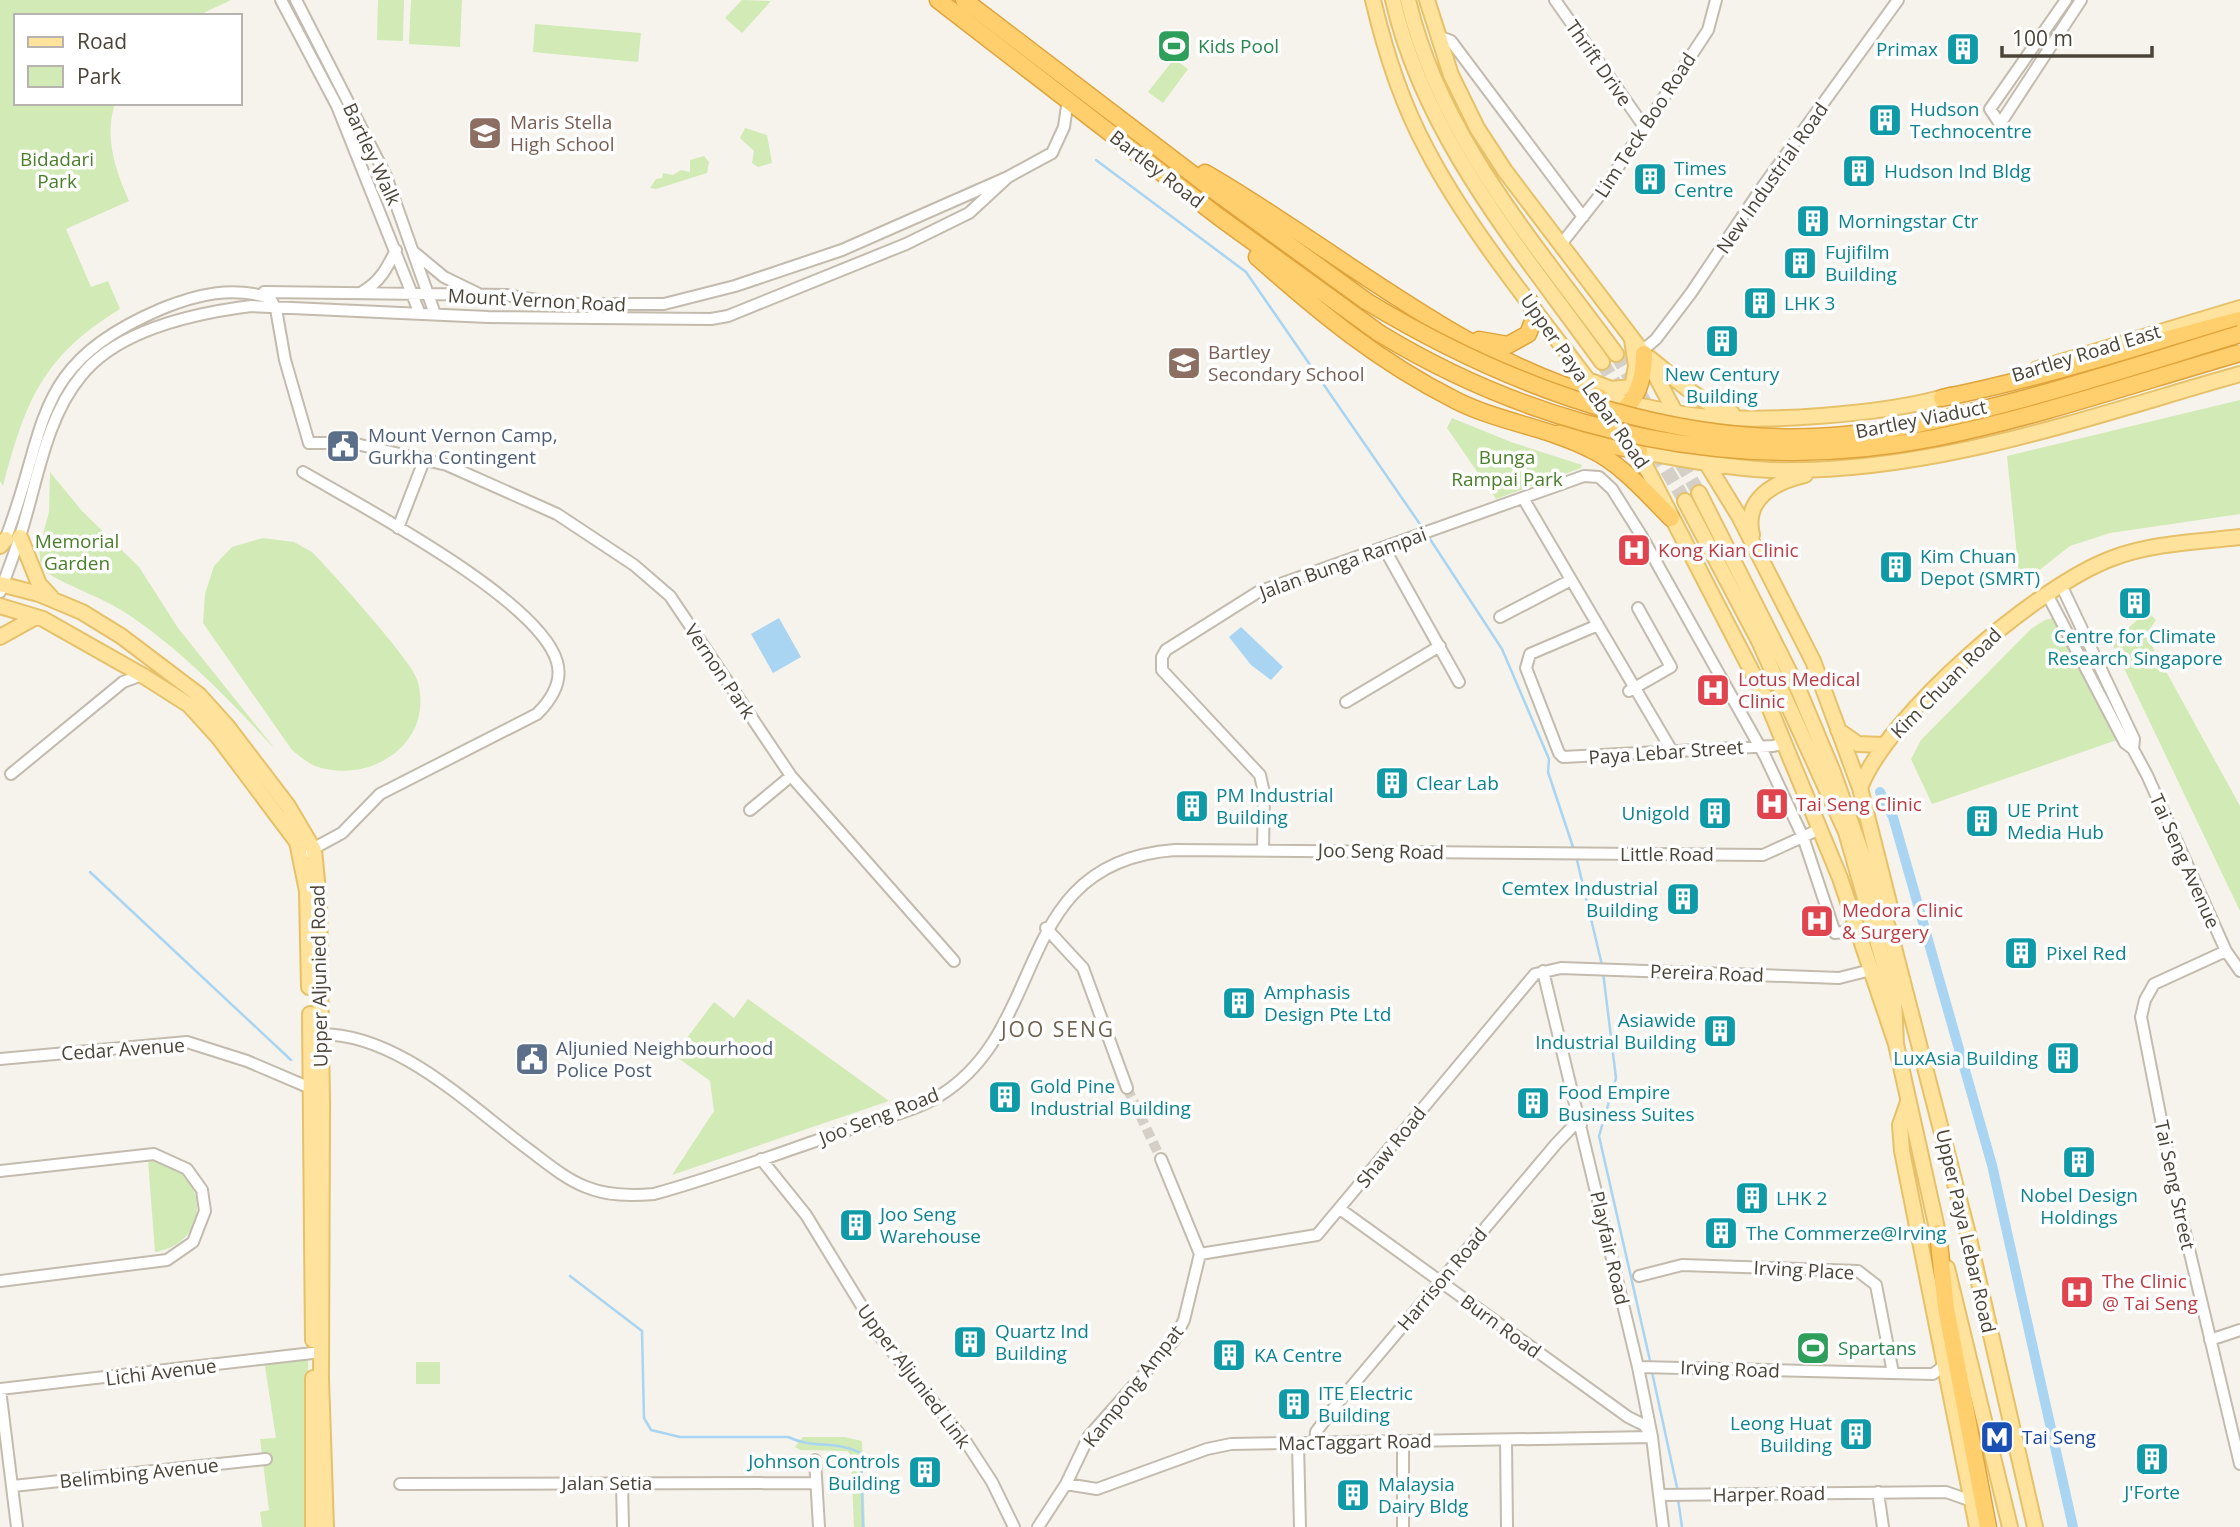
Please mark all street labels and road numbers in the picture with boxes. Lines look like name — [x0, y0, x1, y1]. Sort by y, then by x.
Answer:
street label: Thrift Drive — [1560, 15, 1638, 111]
street label: Lim Teck Boo Road — [1588, 48, 1702, 202]
street label: New Industrial Road — [1710, 97, 1834, 259]
street label: Bartley Walk — [337, 99, 407, 209]
street label: Bartley Road — [1105, 124, 1209, 214]
street label: Mount Vernon Road — [447, 282, 627, 318]
street label: Upper Paya Lebar Road — [1515, 288, 1655, 474]
street label: Bartley Road East — [2008, 318, 2164, 388]
street label: Bartley Viaduct — [1853, 393, 1989, 444]
street label: Jalan Bunga Rampai — [1254, 521, 1430, 606]
street label: Vernon Park — [679, 618, 761, 724]
street label: Kim Chuan Road — [1885, 622, 2007, 744]
street label: Paya Lebar Street — [1588, 734, 1745, 770]
street label: Tai Seng Avenue — [2144, 790, 2226, 932]
street label: Joo Seng Road — [1316, 837, 1444, 865]
street label: Little Road — [1620, 841, 1714, 867]
street label: Upper Aljunied Road — [304, 884, 334, 1068]
street label: Pereira Road — [1650, 958, 1764, 988]
street label: Cedar Avenue — [60, 1032, 186, 1066]
street label: Joo Seng Road — [814, 1081, 943, 1151]
street label: Shaw Road — [1350, 1101, 1432, 1193]
street label: Tai Seng Street — [2149, 1118, 2201, 1252]
street label: Upper Paya Lebar Road — [1930, 1127, 2002, 1335]
street label: Playfair Road — [1584, 1189, 1636, 1307]
street label: Harrison Road — [1391, 1222, 1493, 1336]
street label: Irving Place — [1753, 1254, 1855, 1286]
street label: Burn Road — [1455, 1288, 1547, 1364]
street label: Upper Aljunied Link — [851, 1299, 977, 1453]
street label: Kampong Ampat — [1077, 1319, 1189, 1452]
street label: Lichi Avenue — [104, 1352, 218, 1392]
street label: Irving Road — [1680, 1354, 1780, 1384]
street label: MacTaggart Road — [1278, 1428, 1432, 1456]
street label: Belimbing Avenue — [58, 1452, 220, 1494]
street label: Jalan Setia — [560, 1470, 652, 1496]
street label: Harper Road — [1712, 1480, 1826, 1508]

